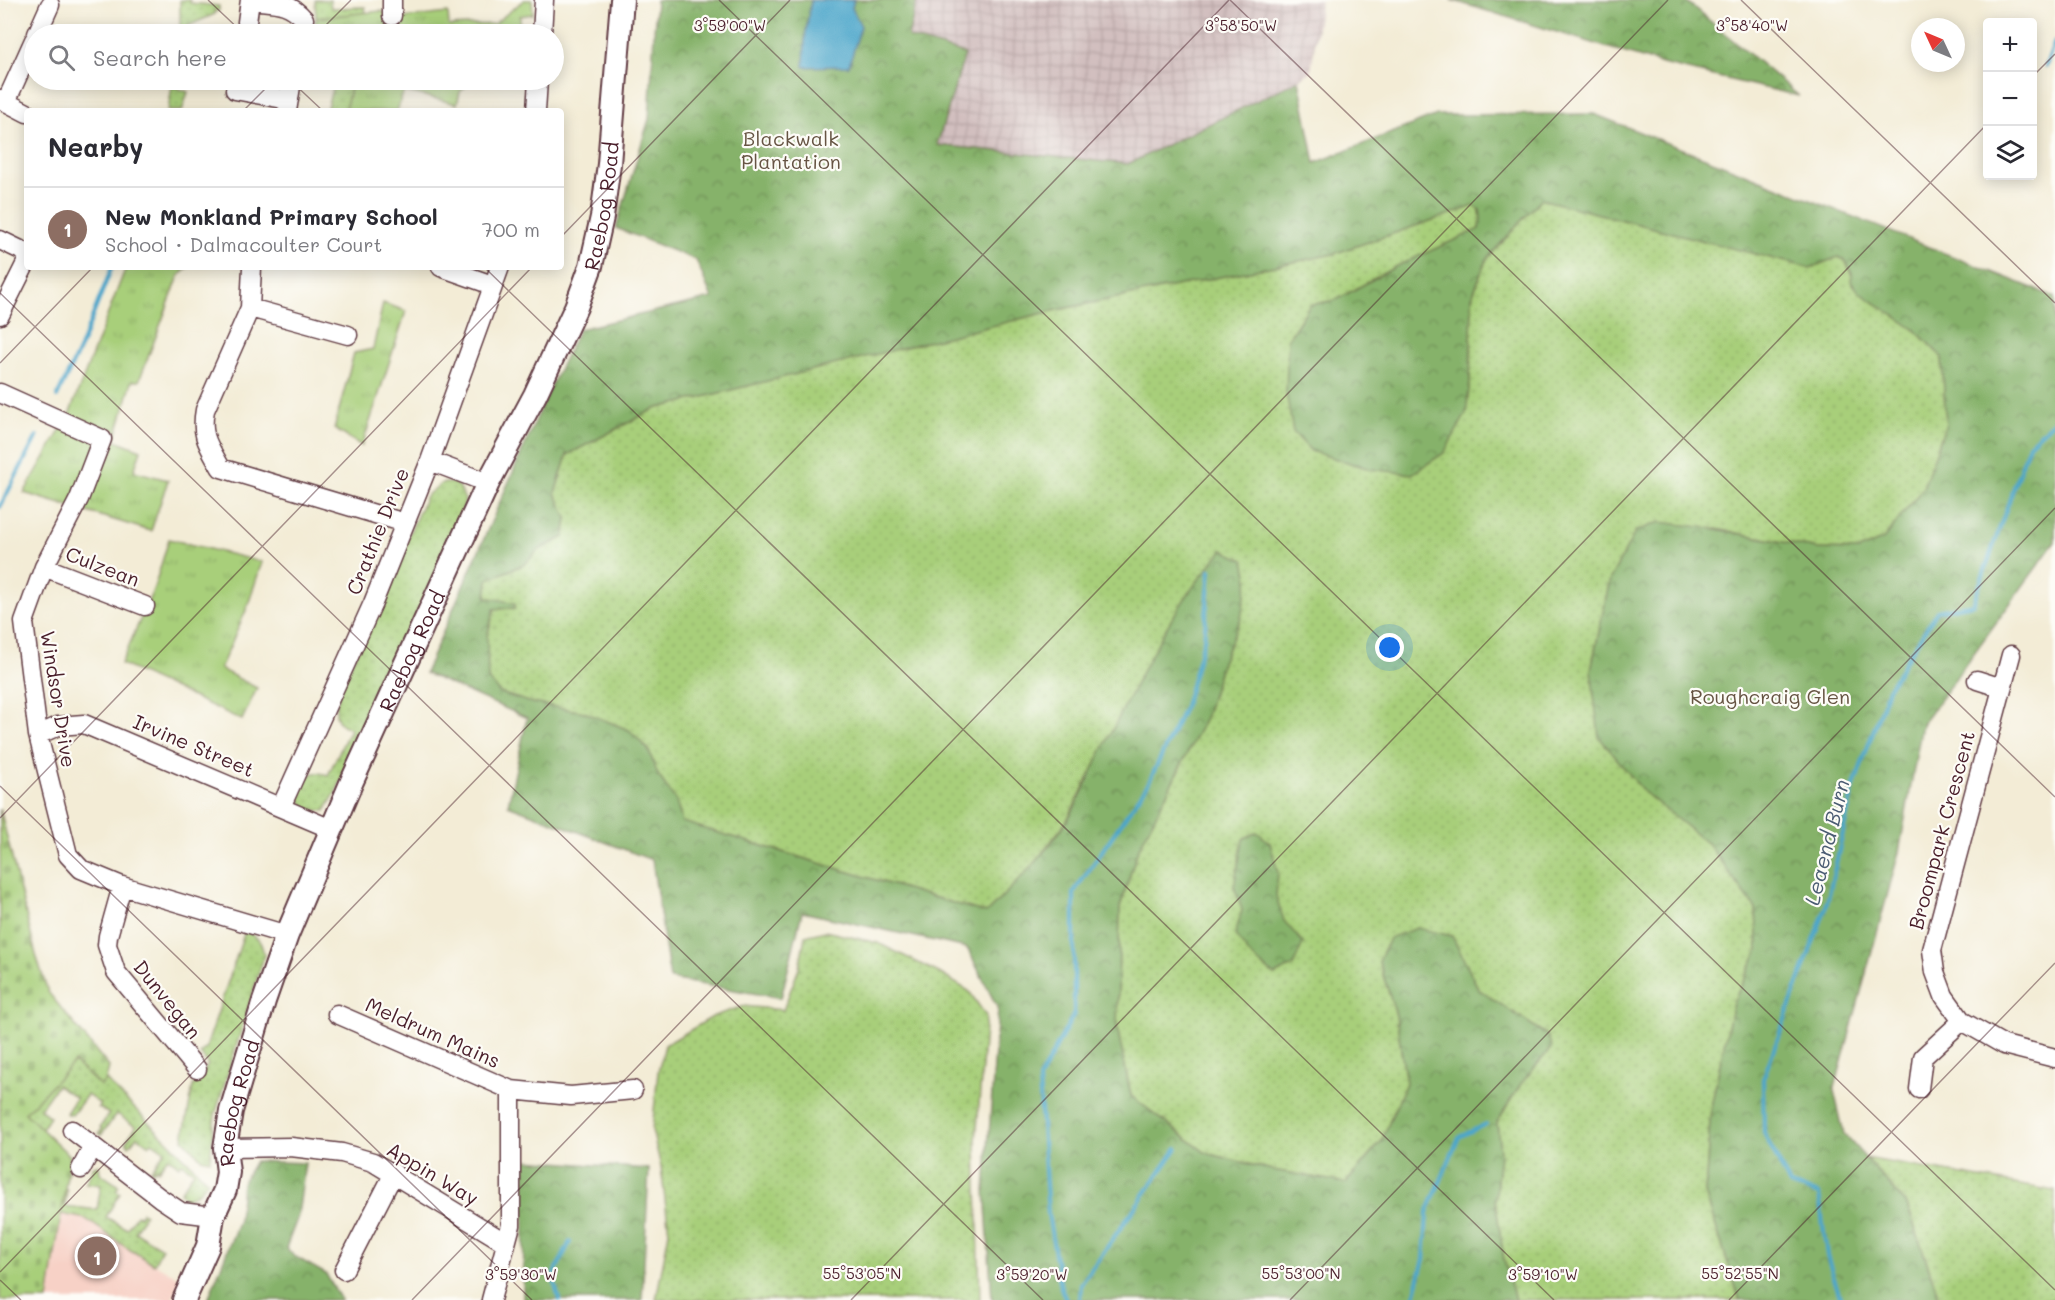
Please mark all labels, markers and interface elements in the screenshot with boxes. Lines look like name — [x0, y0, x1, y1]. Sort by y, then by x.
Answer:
text: 3°59'00"W — [694, 15, 766, 35]
text: 3°58'50"W — [1205, 15, 1277, 35]
text: 3°58'40"W — [1716, 15, 1788, 35]
north arrow — [1911, 18, 1965, 72]
map controls — [1983, 18, 2037, 180]
button: + — [1983, 18, 2037, 72]
search box — [24, 24, 564, 90]
icon: search — [45, 41, 78, 74]
text: Search here — [93, 43, 227, 72]
button: − — [1983, 72, 2037, 126]
park label: Blackwalk Plantation — [741, 125, 841, 174]
button: layers — [1983, 126, 2037, 180]
text: Nearby — [48, 130, 143, 164]
street label: Raebog Road — [577, 141, 624, 273]
text: New Monkland Primary School — [105, 202, 438, 231]
text: 1 — [63, 216, 72, 242]
text: 700 m — [482, 216, 540, 242]
text: School · Dalmacoulter Court — [105, 231, 382, 257]
street label: Crathie Drive — [340, 464, 414, 598]
street label: Culzean — [62, 540, 144, 592]
street label: Raebog Road — [373, 586, 450, 715]
street label: Windsor Drive — [35, 629, 83, 769]
your location — [1375, 633, 1404, 662]
park label: Roughcraig Glen — [1690, 683, 1850, 709]
street label: Irvine Street — [130, 708, 258, 782]
street label: Broompark Crescent — [1902, 728, 1980, 932]
water label: Leaend Burn — [1797, 776, 1855, 908]
street label: Dunvegan — [128, 954, 208, 1044]
street label: Meldrum Mains — [362, 991, 504, 1073]
street label: Raebog Road — [211, 1036, 265, 1168]
street label: Appin Way — [382, 1135, 484, 1211]
pin: 1 — [78, 1234, 116, 1278]
text: 55°53'05"N — [823, 1263, 901, 1283]
text: 55°53'00"N — [1262, 1263, 1341, 1283]
text: 55°52'55"N — [1701, 1263, 1779, 1283]
text: 3°59'30"W — [485, 1264, 557, 1284]
text: 3°59'20"W — [996, 1264, 1068, 1284]
text: 3°59'10"W — [1508, 1264, 1578, 1284]

